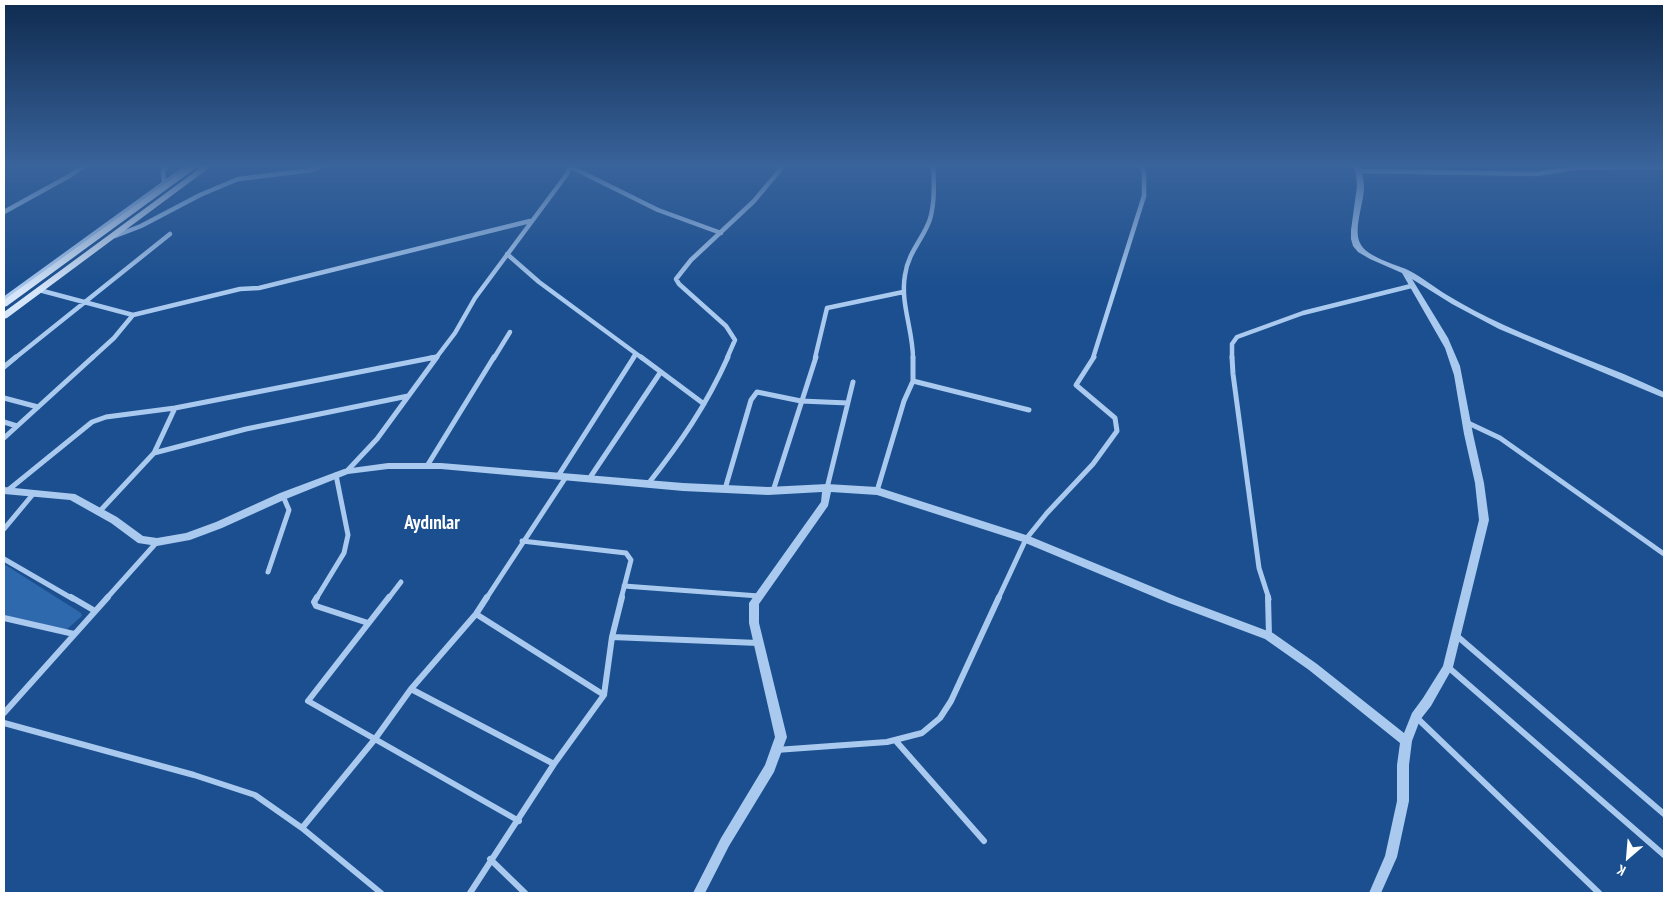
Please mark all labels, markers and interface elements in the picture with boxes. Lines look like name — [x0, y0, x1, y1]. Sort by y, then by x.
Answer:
district label: Aydınlar — [404, 513, 460, 535]
north arrow — [1603, 832, 1653, 882]
text: K — [1614, 861, 1629, 880]

